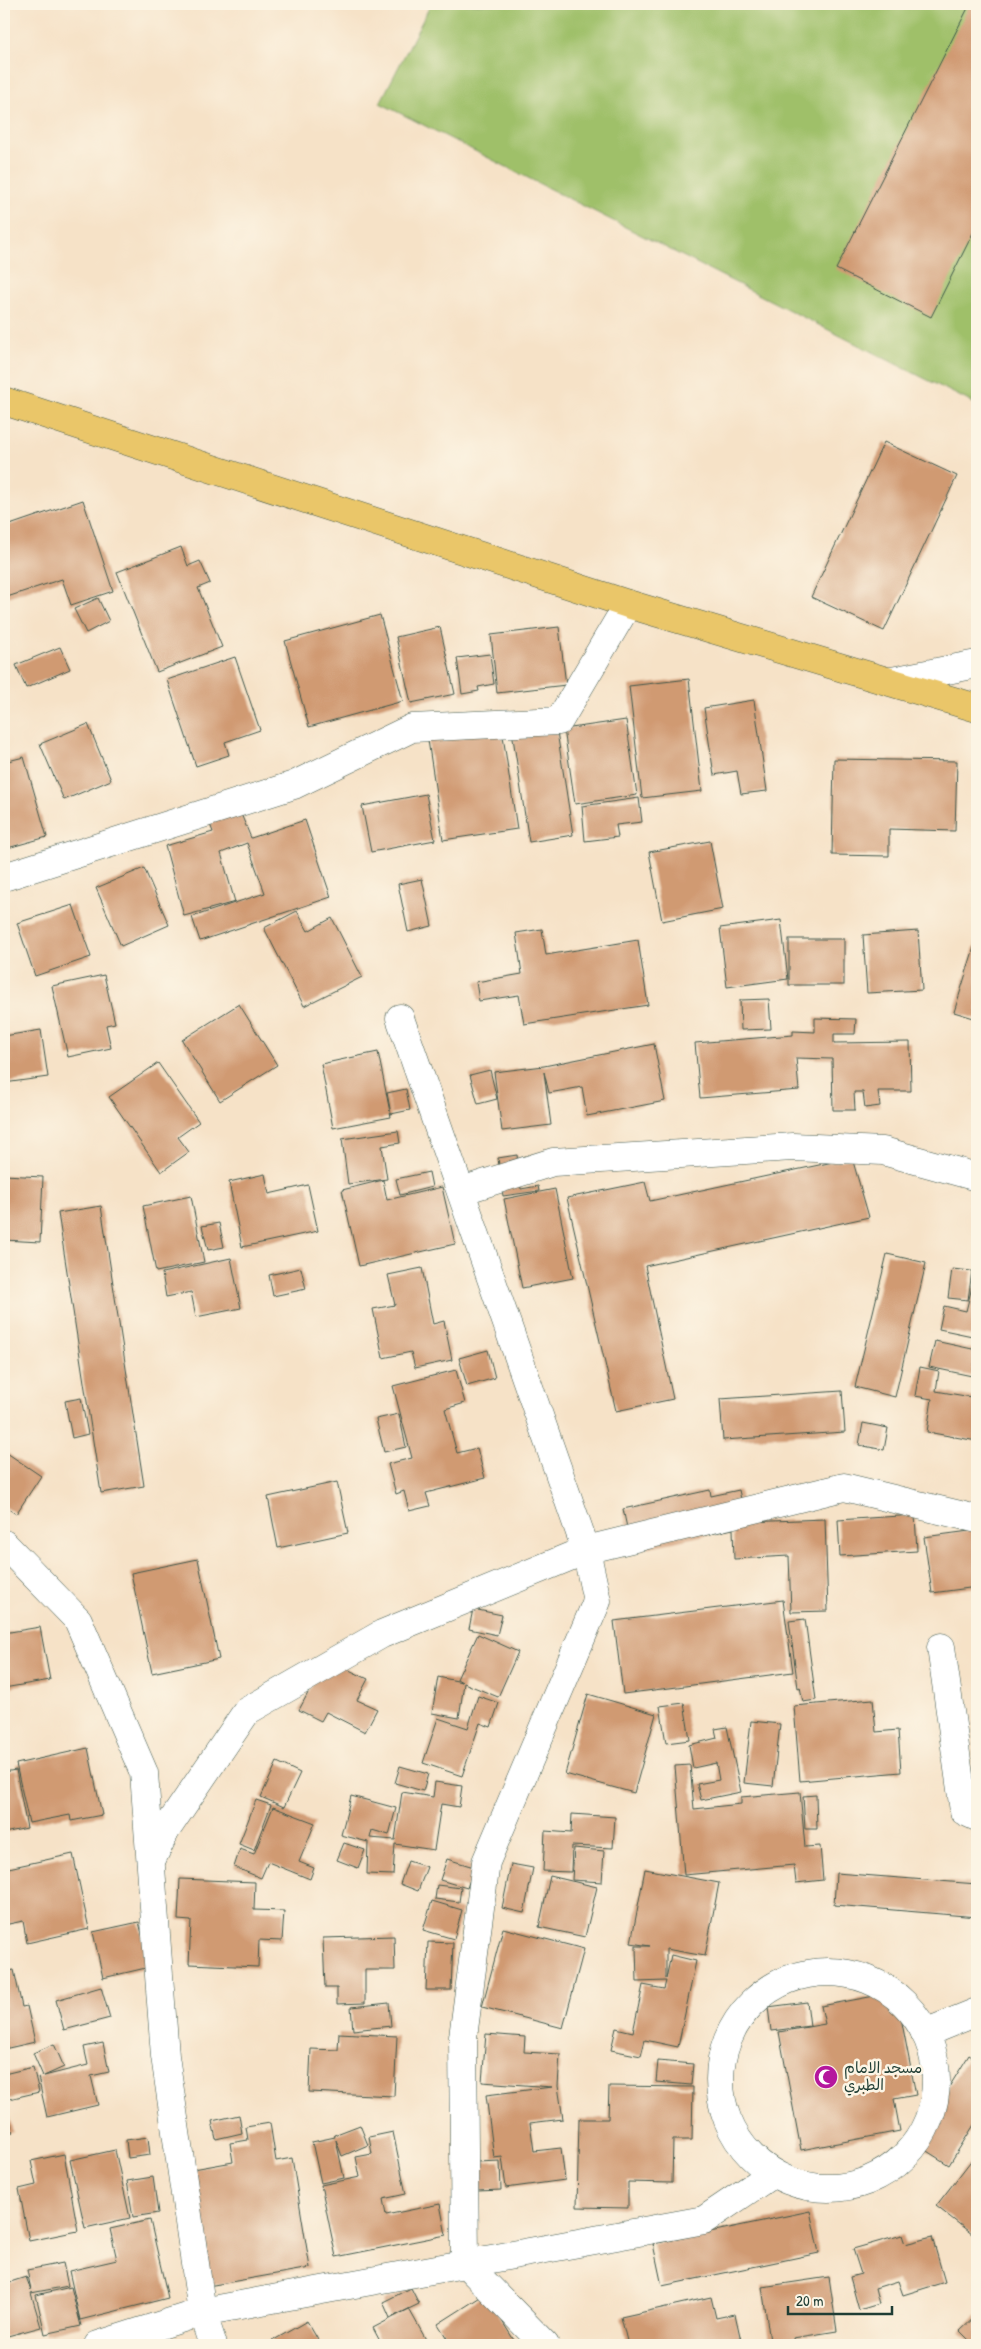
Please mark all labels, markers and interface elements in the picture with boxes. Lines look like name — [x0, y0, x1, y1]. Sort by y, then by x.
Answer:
place label: مسجد الامام الطبري — [844, 2057, 922, 2096]
mosque icon: مسجد الامام الطبري — [813, 2064, 839, 2090]
scale bar — [788, 2284, 892, 2316]
text: 20 m — [796, 2290, 823, 2311]

